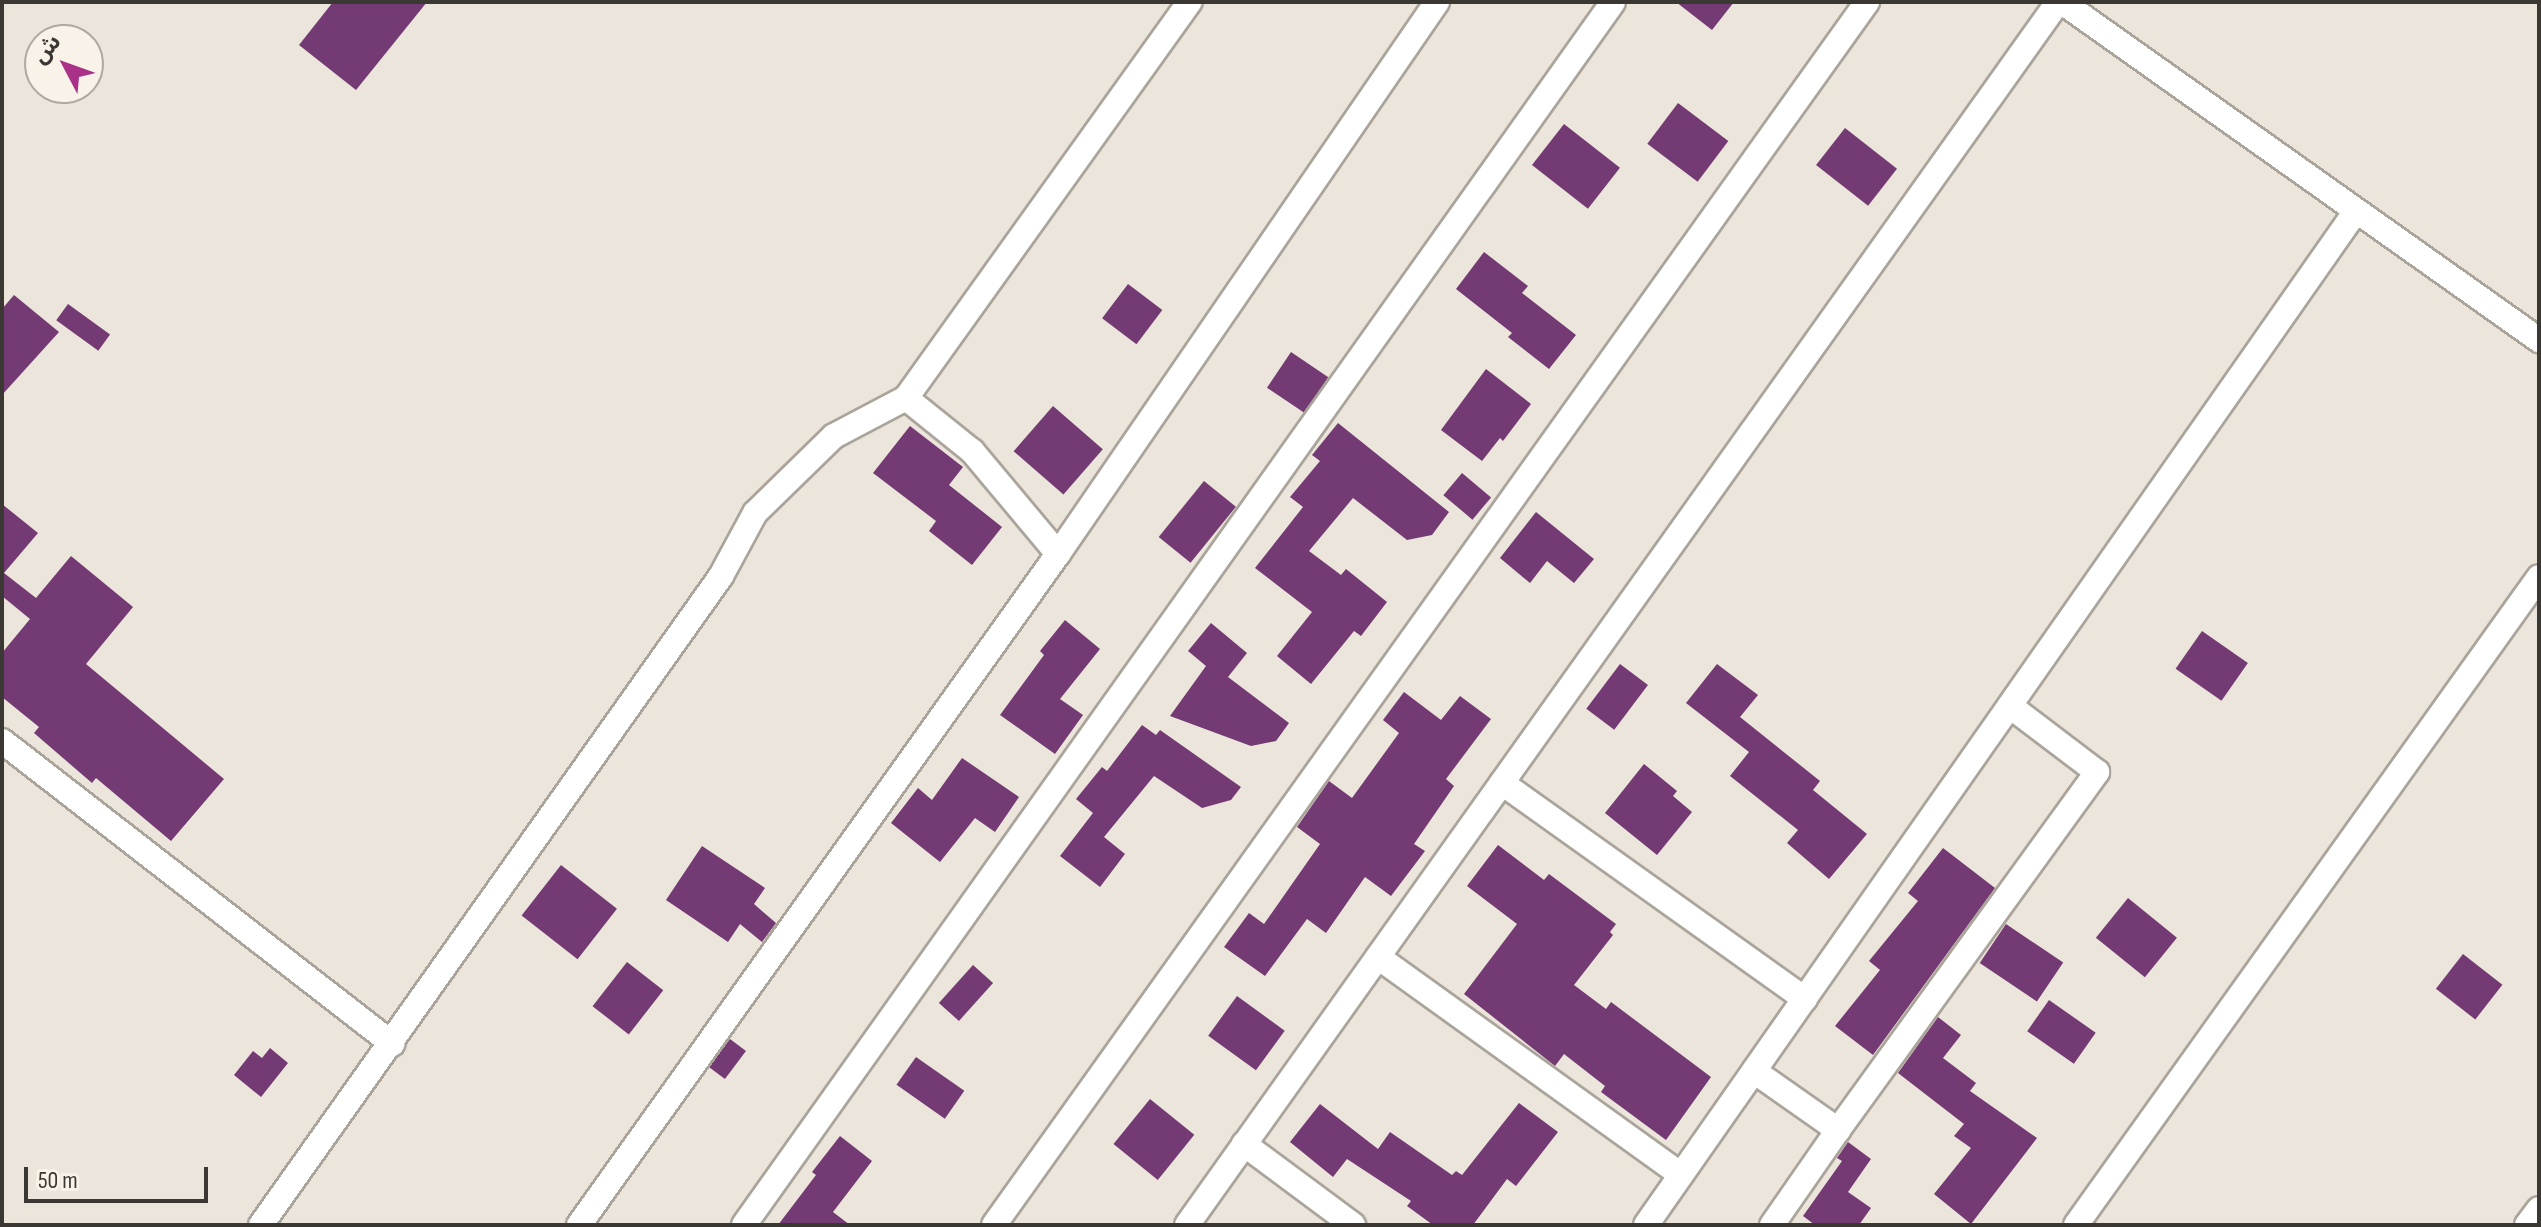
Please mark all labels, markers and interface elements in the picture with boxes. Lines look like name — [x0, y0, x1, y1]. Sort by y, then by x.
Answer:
north arrow — [24, 24, 104, 104]
text: ش — [27, 29, 67, 69]
scale bar — [28, 1151, 212, 1201]
text: 50 m — [38, 1166, 78, 1195]

